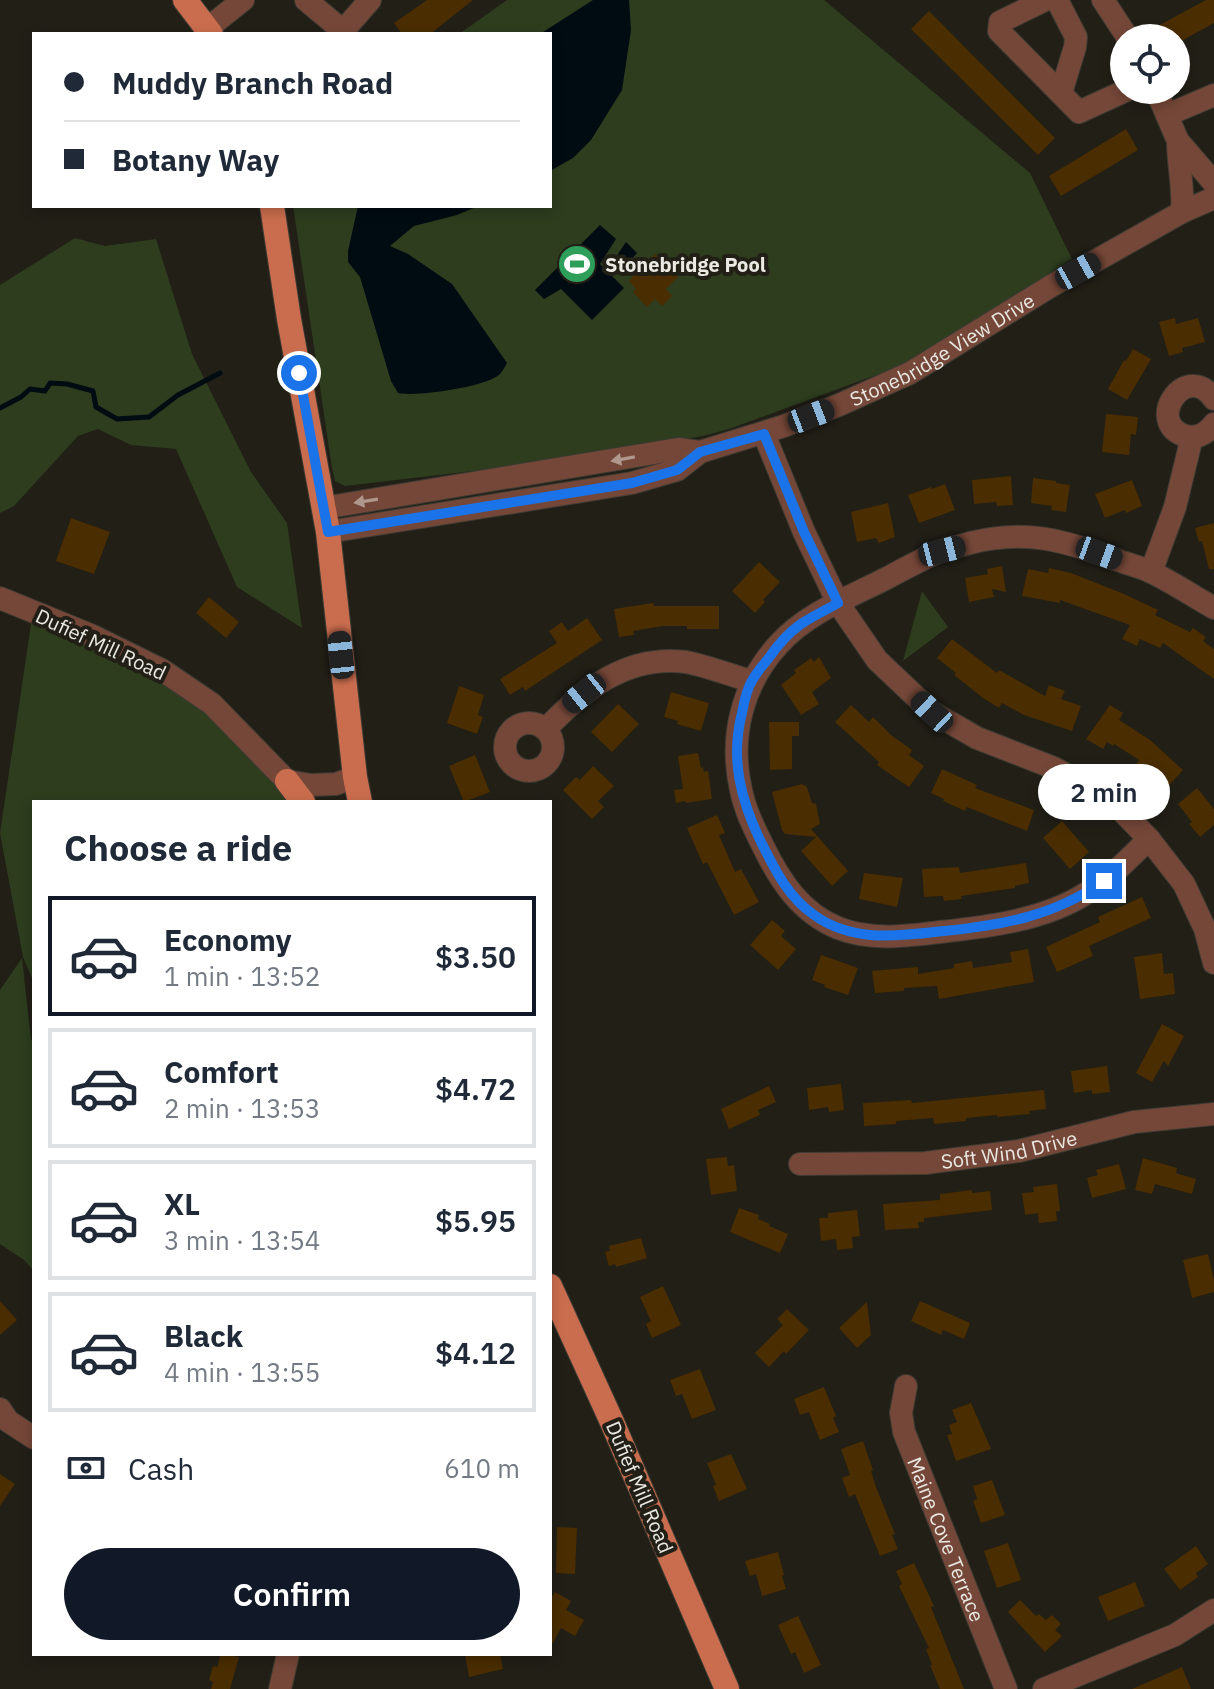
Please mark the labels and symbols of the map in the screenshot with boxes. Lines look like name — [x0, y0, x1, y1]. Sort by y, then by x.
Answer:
sports icon: Stonebridge Pool — [556, 243, 598, 285]
car — [1051, 249, 1105, 293]
place label: Stonebridge Pool — [605, 251, 766, 278]
street label: Stonebridge View Drive — [845, 286, 1039, 412]
route start — [281, 355, 317, 391]
car — [784, 396, 838, 436]
one-way arrow — [610, 454, 635, 466]
one-way arrow — [354, 495, 379, 508]
car — [916, 534, 968, 568]
car — [1072, 534, 1126, 572]
street label: Dufief Mill Road — [31, 602, 171, 686]
car — [327, 630, 355, 680]
car — [558, 669, 610, 717]
car — [906, 687, 958, 737]
callout: 2 min — [1038, 765, 1170, 821]
route end — [1086, 863, 1122, 899]
street label: Soft Wind Drive — [939, 1123, 1080, 1174]
street label: Dufief Mill Road — [600, 1417, 680, 1557]
street label: Maine Cove Terrace — [902, 1453, 991, 1626]

